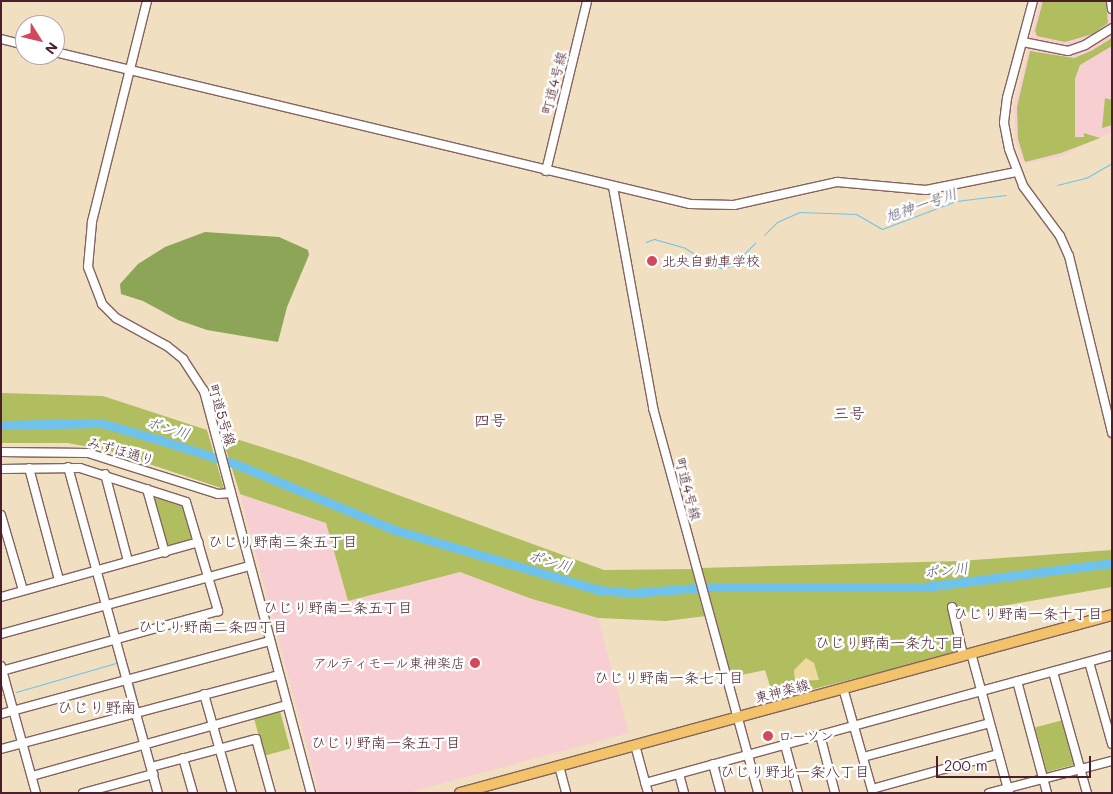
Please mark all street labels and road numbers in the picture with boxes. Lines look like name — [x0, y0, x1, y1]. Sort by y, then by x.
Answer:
street label: 町道4号線 — [538, 50, 570, 116]
street label: 町道5号線 — [205, 382, 239, 448]
street label: みずほ通り — [85, 433, 157, 469]
street label: 町道4号線 — [672, 456, 704, 522]
street label: 東神楽線 — [753, 676, 811, 706]

